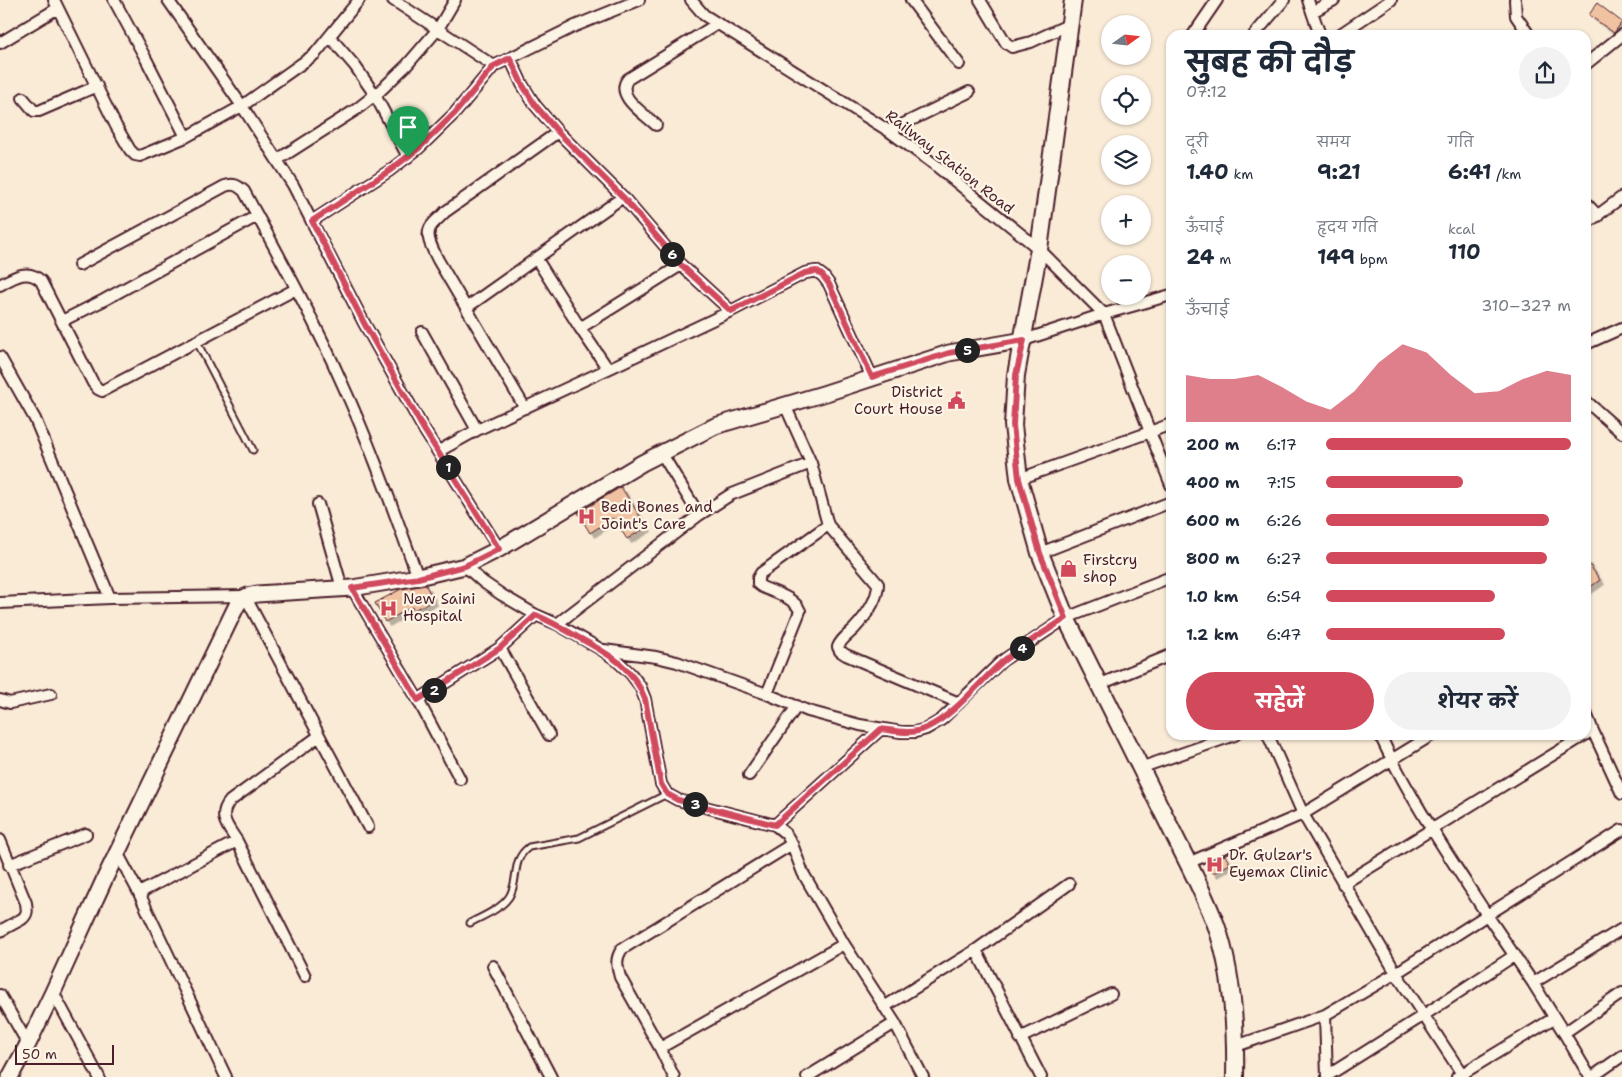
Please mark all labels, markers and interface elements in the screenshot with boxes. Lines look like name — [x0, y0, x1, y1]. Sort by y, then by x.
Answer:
north arrow — [1101, 15, 1151, 65]
map controls — [1101, 15, 1151, 305]
text: सुबह की दौड़ — [1186, 43, 1353, 81]
button: share — [1519, 47, 1571, 99]
button: locate — [1101, 75, 1151, 125]
text: 07:12 — [1186, 81, 1227, 102]
street label: Railway Station Road — [882, 105, 1019, 219]
pin — [387, 106, 429, 157]
icon: arrive — [394, 113, 422, 141]
text: दूरी — [1186, 133, 1208, 151]
text: समय — [1317, 133, 1350, 151]
text: गति — [1448, 133, 1473, 151]
button: layers — [1101, 135, 1151, 185]
text: 1.40 — [1186, 158, 1229, 186]
text: 9:21 — [1317, 158, 1361, 186]
text: 6:41 — [1448, 158, 1492, 186]
text: km — [1229, 165, 1253, 183]
text: /km — [1492, 165, 1521, 183]
button: + — [1101, 195, 1151, 245]
text: ऊँचाई — [1186, 218, 1224, 236]
text: हृदय गति — [1317, 218, 1378, 236]
text: kcal — [1448, 220, 1475, 238]
text: 110 — [1448, 238, 1481, 266]
pin: 6 — [660, 242, 684, 266]
text: 24 — [1186, 243, 1215, 271]
text: 149 — [1317, 243, 1355, 271]
text: 6 — [668, 245, 677, 263]
text: m — [1215, 250, 1231, 268]
text: bpm — [1355, 250, 1388, 268]
button: − — [1101, 255, 1151, 305]
text: 310–327 m — [1481, 295, 1571, 316]
text: ऊँचाई — [1186, 299, 1229, 320]
pin: 5 — [954, 338, 980, 362]
text: 5 — [963, 341, 972, 359]
place label: District Court House — [854, 382, 943, 419]
public building icon: District Court House — [947, 391, 967, 411]
text: 200 m — [1186, 434, 1239, 455]
text: 6:17 — [1266, 434, 1297, 455]
pin: 1 — [436, 454, 460, 480]
text: 1 — [445, 458, 452, 476]
text: 400 m — [1186, 472, 1240, 493]
text: 7:15 — [1266, 472, 1296, 493]
place label: Bedi Bones and Joint's Care — [601, 497, 713, 534]
hospital icon: Bedi Bones and Joint's Care — [577, 506, 597, 526]
text: 600 m — [1186, 510, 1240, 531]
text: 6:26 — [1266, 510, 1302, 531]
text: 800 m — [1186, 548, 1240, 569]
text: 6:27 — [1266, 548, 1301, 569]
place label: Firstcry shop — [1083, 550, 1137, 587]
shop icon: Firstcry shop — [1059, 559, 1079, 579]
text: 1.0 km — [1186, 586, 1238, 607]
text: 6:54 — [1266, 586, 1301, 607]
place label: New Saini Hospital — [403, 589, 475, 626]
hospital icon: New Saini Hospital — [379, 598, 399, 618]
text: 1.2 km — [1186, 624, 1239, 645]
text: 6:47 — [1266, 624, 1301, 645]
pin: 4 — [1010, 636, 1034, 660]
text: 4 — [1018, 639, 1027, 657]
button: सहेजें — [1186, 672, 1374, 730]
button: शेयर करें — [1384, 672, 1571, 730]
pin: 2 — [422, 678, 446, 702]
text: 2 — [430, 681, 439, 699]
pin: 3 — [682, 792, 708, 816]
text: 3 — [691, 795, 700, 813]
place label: Dr. Gulzar's Eyemax Clinic — [1229, 845, 1328, 882]
hospital icon: Dr. Gulzar's Eyemax Clinic — [1205, 854, 1225, 874]
scale bar — [15, 1042, 114, 1065]
text: 50 m — [22, 1045, 57, 1063]

